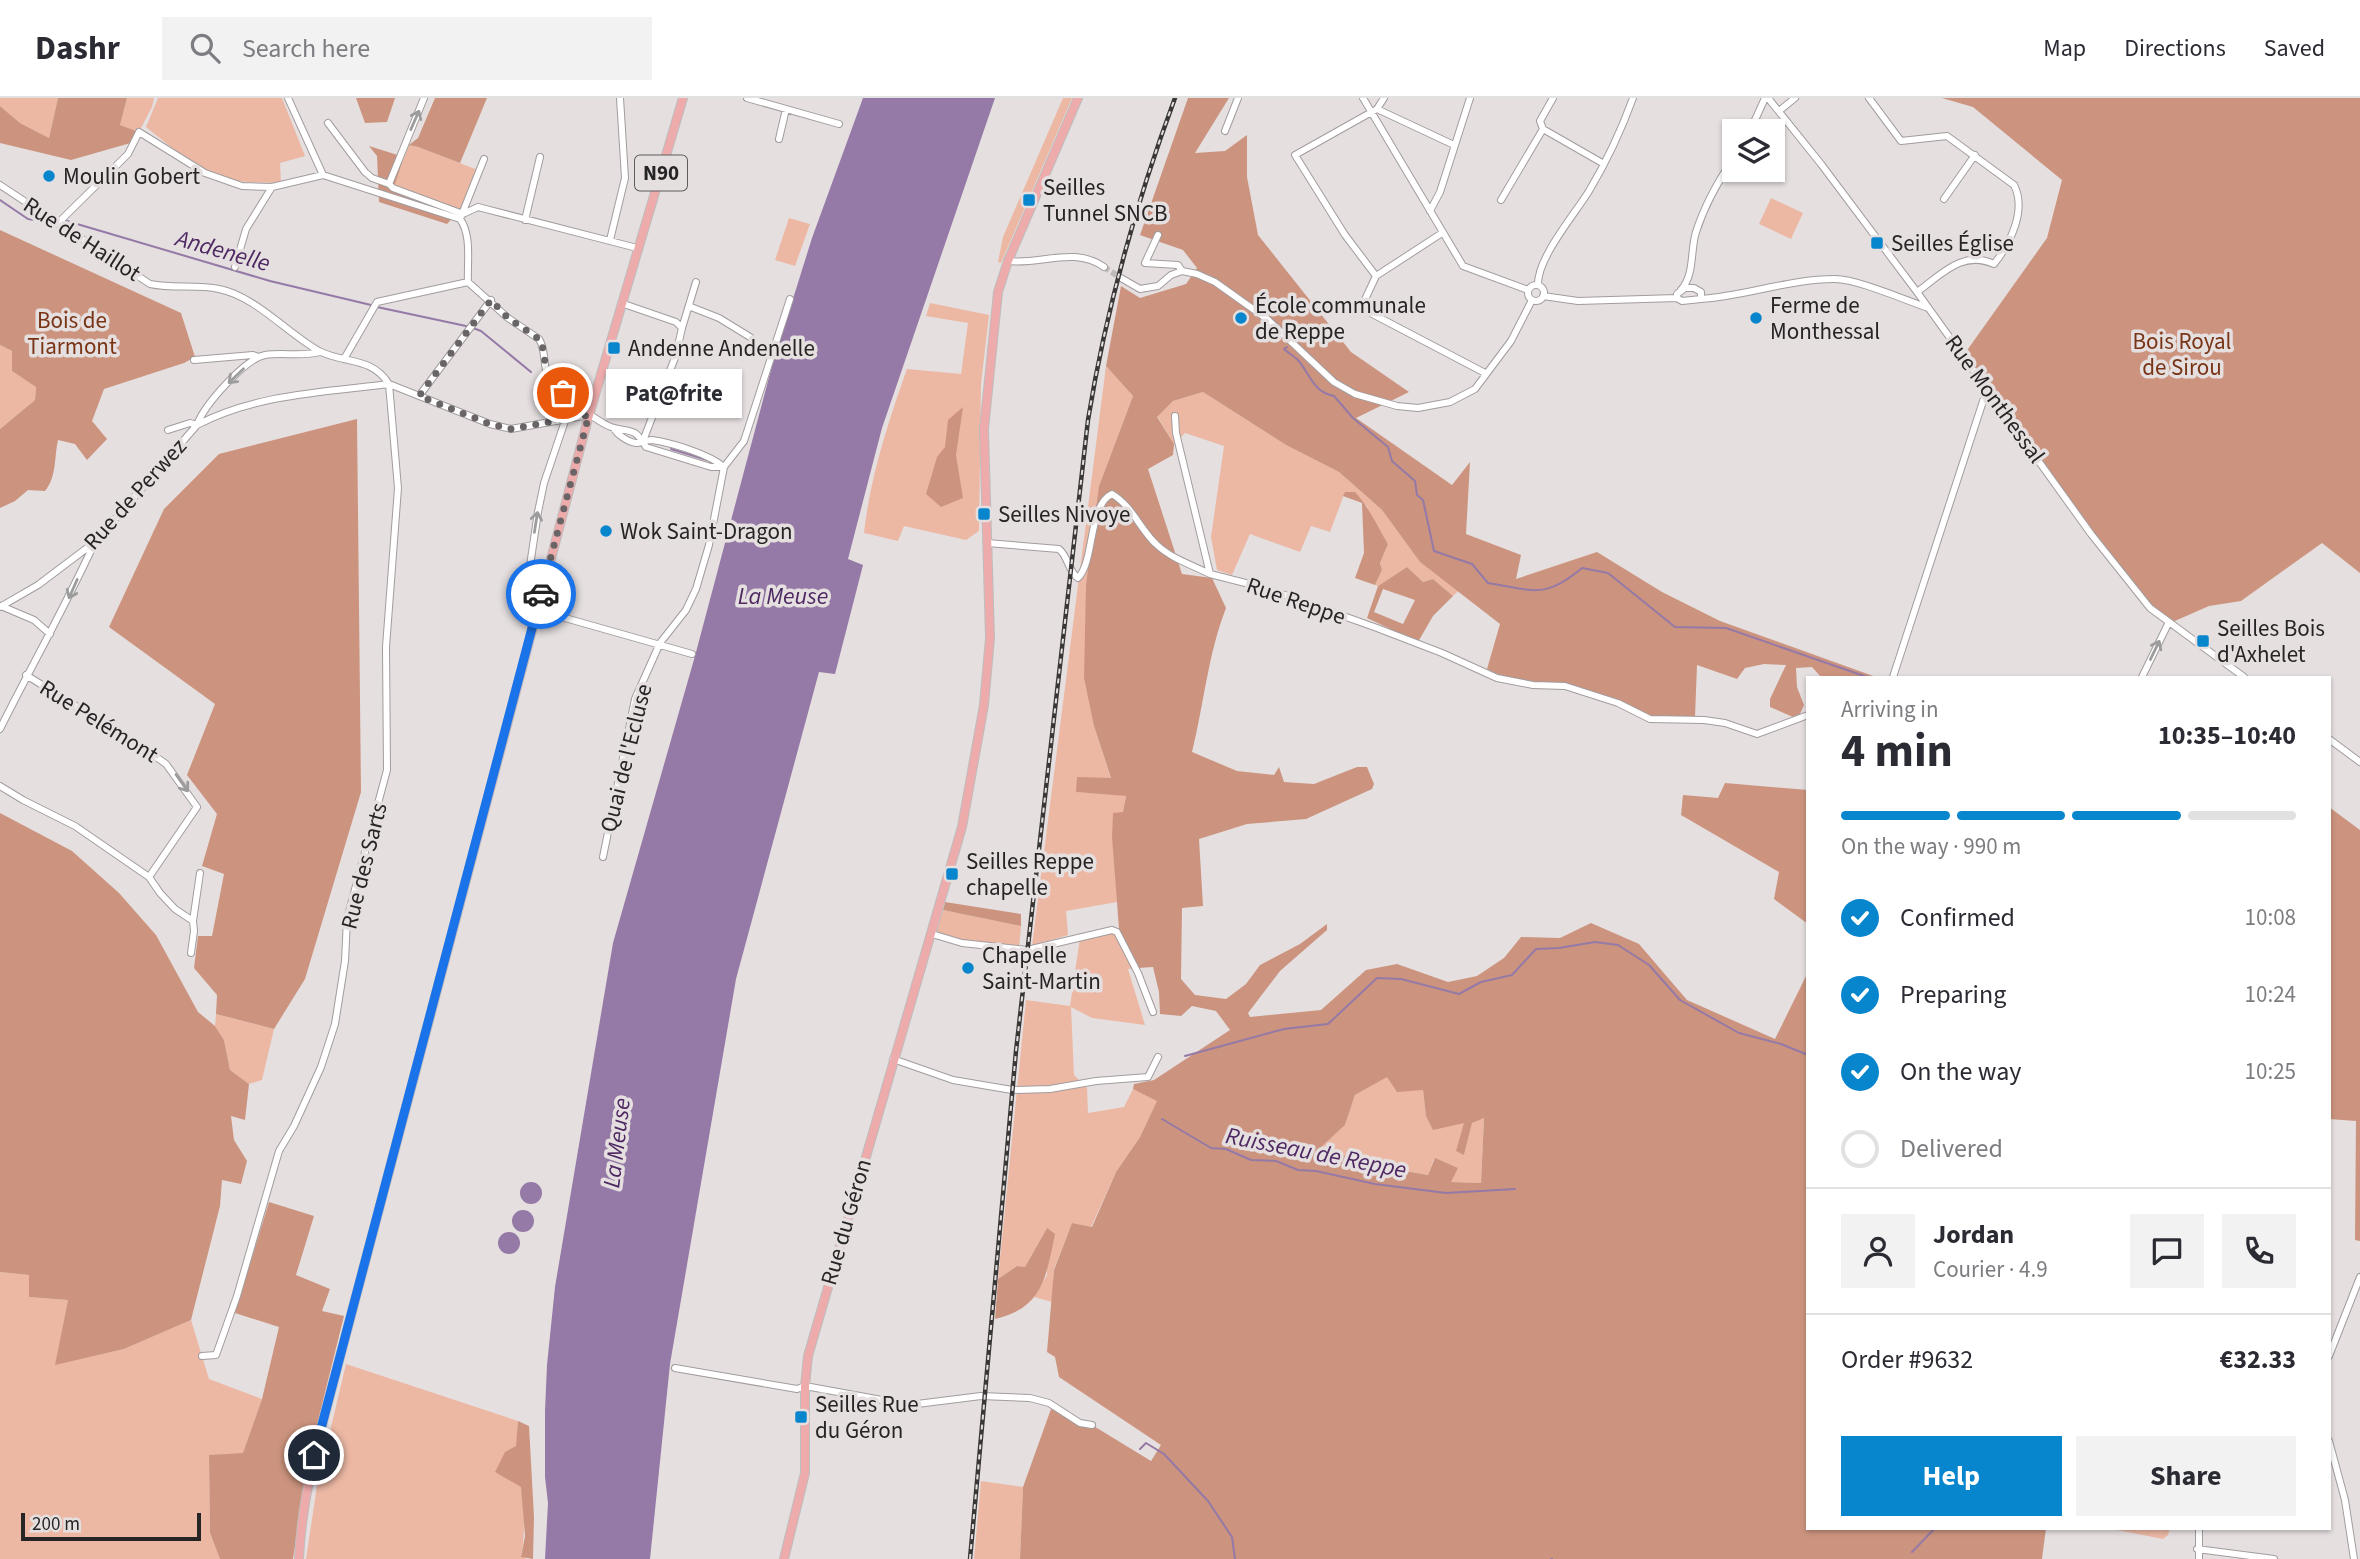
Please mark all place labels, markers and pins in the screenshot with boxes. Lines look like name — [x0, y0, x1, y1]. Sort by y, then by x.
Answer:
place label: Moulin Gobert — [63, 160, 200, 193]
marker: Moulin Gobert — [41, 168, 57, 184]
place label: Seilles Tunnel SNCB — [1043, 171, 1168, 230]
marker: Seilles Tunnel SNCB — [1021, 192, 1037, 208]
place label: Seilles Église — [1891, 227, 2014, 260]
marker: Seilles Église — [1869, 235, 1885, 251]
place label: École communale de Reppe — [1255, 289, 1426, 348]
place label: Ferme de Monthessal — [1770, 289, 1880, 348]
marker: École communale de Reppe — [1233, 310, 1249, 326]
marker: Ferme de Monthessal — [1748, 310, 1764, 326]
place label: Andenne Andenelle — [628, 332, 815, 365]
marker: Andenne Andenelle — [606, 340, 622, 356]
pin — [533, 363, 593, 423]
callout: Pat@frite — [605, 368, 742, 418]
place label: Seilles Nivoye — [998, 498, 1130, 531]
marker: Seilles Nivoye — [976, 506, 992, 522]
place label: Wok Saint-Dragon — [620, 515, 792, 548]
marker: Wok Saint-Dragon — [598, 523, 614, 539]
place label: Seilles Bois d'Axhelet — [2217, 612, 2325, 671]
marker: Seilles Bois d'Axhelet — [2195, 633, 2211, 649]
place label: Seilles Reppe chapelle — [966, 845, 1094, 904]
marker: Seilles Reppe chapelle — [944, 866, 960, 882]
place label: Chapelle Saint-Martin — [982, 939, 1101, 998]
marker: Chapelle Saint-Martin — [960, 960, 976, 976]
place label: Seilles Rue du Géron — [815, 1388, 919, 1447]
marker: Seilles Rue du Géron — [793, 1409, 809, 1425]
pin — [284, 1425, 344, 1485]

